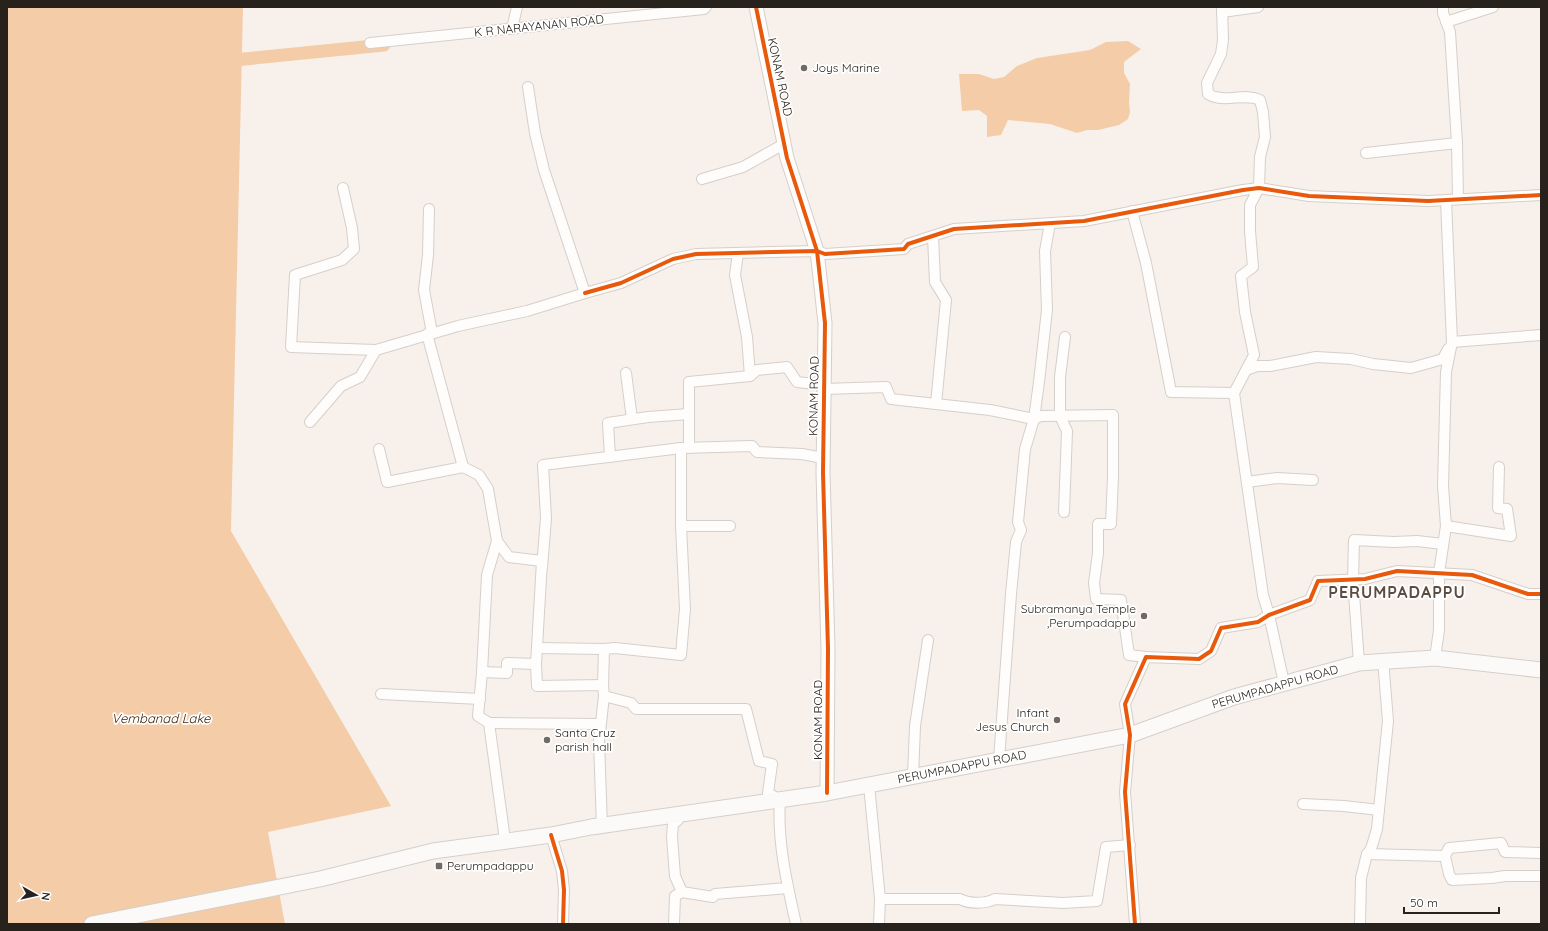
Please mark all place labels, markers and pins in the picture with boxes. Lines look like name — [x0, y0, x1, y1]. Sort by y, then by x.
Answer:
place label: Joys Marine — [812, 60, 880, 75]
marker: Joys Marine — [799, 63, 809, 73]
place label: Subramanya Temple ,Perumpadappu — [1021, 601, 1136, 630]
marker: Subramanya Temple ,Perumpadappu — [1139, 611, 1149, 621]
place label: Infant Jesus Church — [975, 705, 1049, 734]
marker: Infant Jesus Church — [1052, 715, 1062, 725]
place label: Santa Cruz parish hall — [555, 725, 616, 754]
marker: Santa Cruz parish hall — [542, 735, 552, 745]
place label: Perumpadappu — [447, 858, 534, 873]
marker: Perumpadappu — [434, 861, 444, 871]

